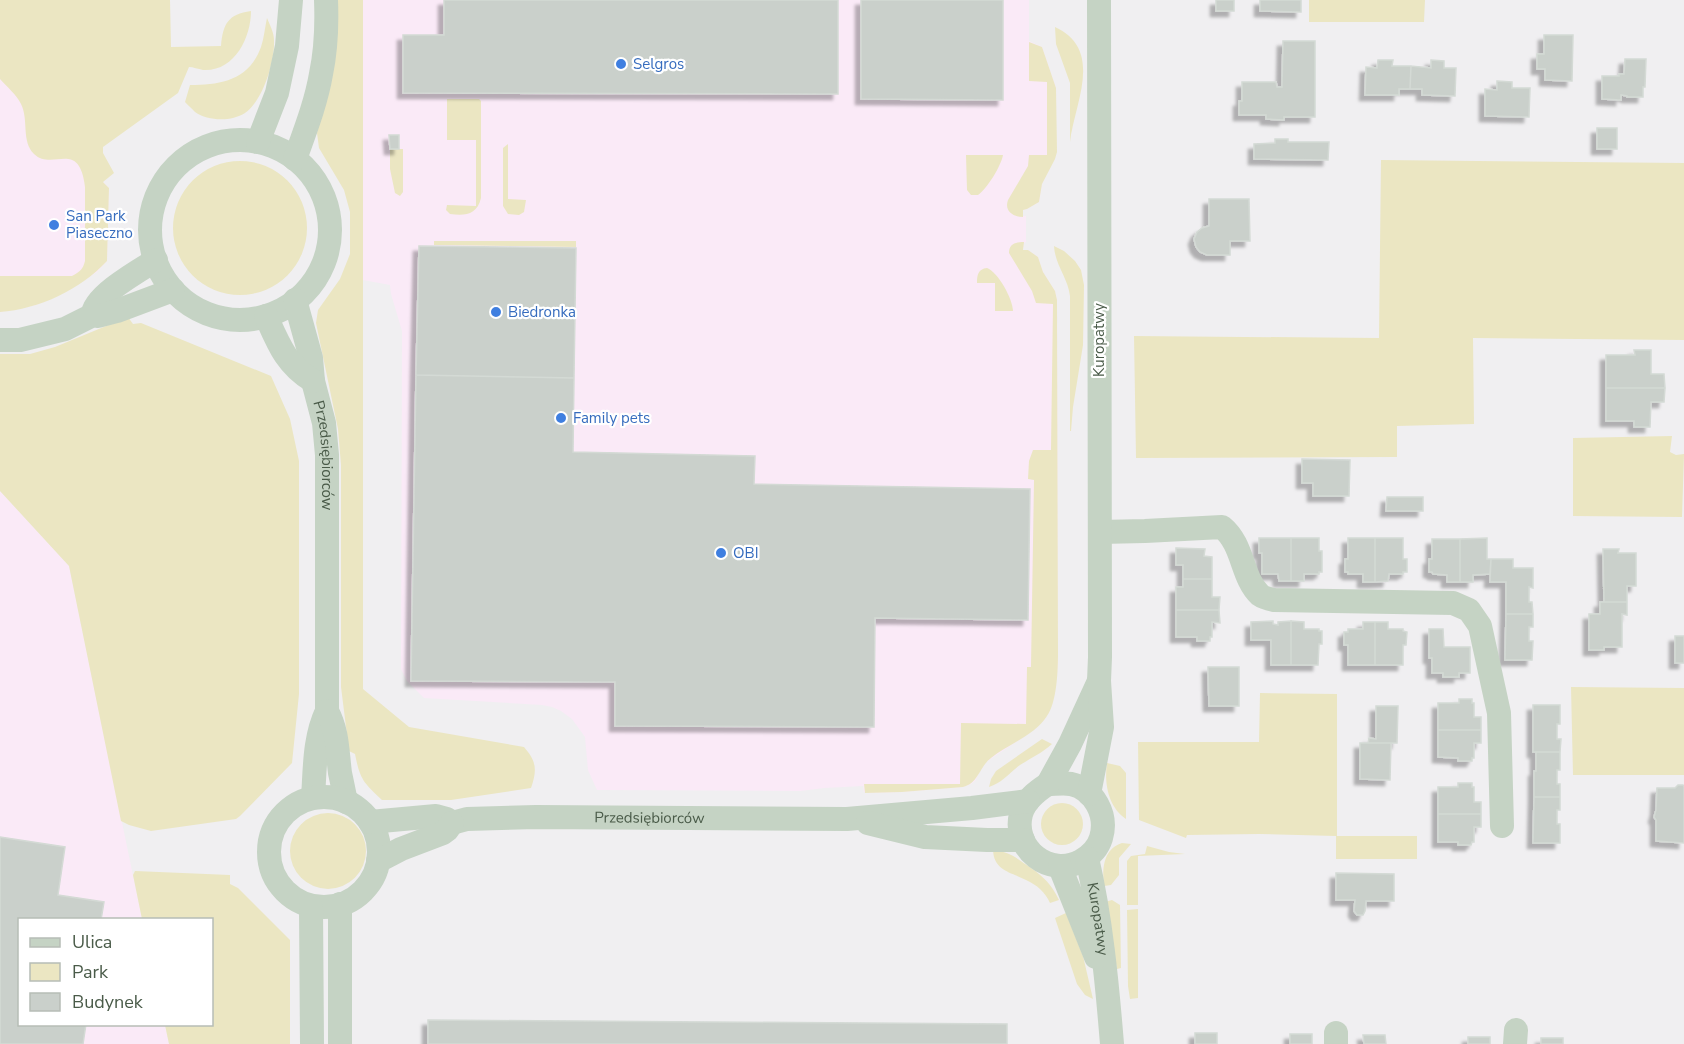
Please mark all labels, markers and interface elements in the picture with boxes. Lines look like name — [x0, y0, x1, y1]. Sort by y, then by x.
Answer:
place label: Selgros — [633, 54, 684, 74]
marker: Selgros — [614, 57, 628, 71]
place label: San Park Piaseczno — [66, 206, 133, 243]
marker: San Park Piaseczno — [47, 218, 61, 232]
place label: Biedronka — [508, 302, 576, 322]
street label: Kuropatwy — [1089, 303, 1109, 377]
marker: Biedronka — [489, 305, 503, 319]
street label: Przedsiębiorców — [309, 398, 337, 511]
place label: Family pets — [573, 408, 650, 428]
marker: Family pets — [554, 411, 568, 425]
place label: OBI — [733, 543, 759, 563]
marker: OBI — [714, 546, 728, 560]
street label: Przedsiębiorców — [594, 807, 705, 828]
street label: Kuropatwy — [1082, 881, 1113, 957]
legend — [18, 918, 213, 1026]
text: Ulica — [72, 930, 112, 954]
text: Park — [72, 960, 109, 984]
text: Budynek — [72, 990, 144, 1014]

